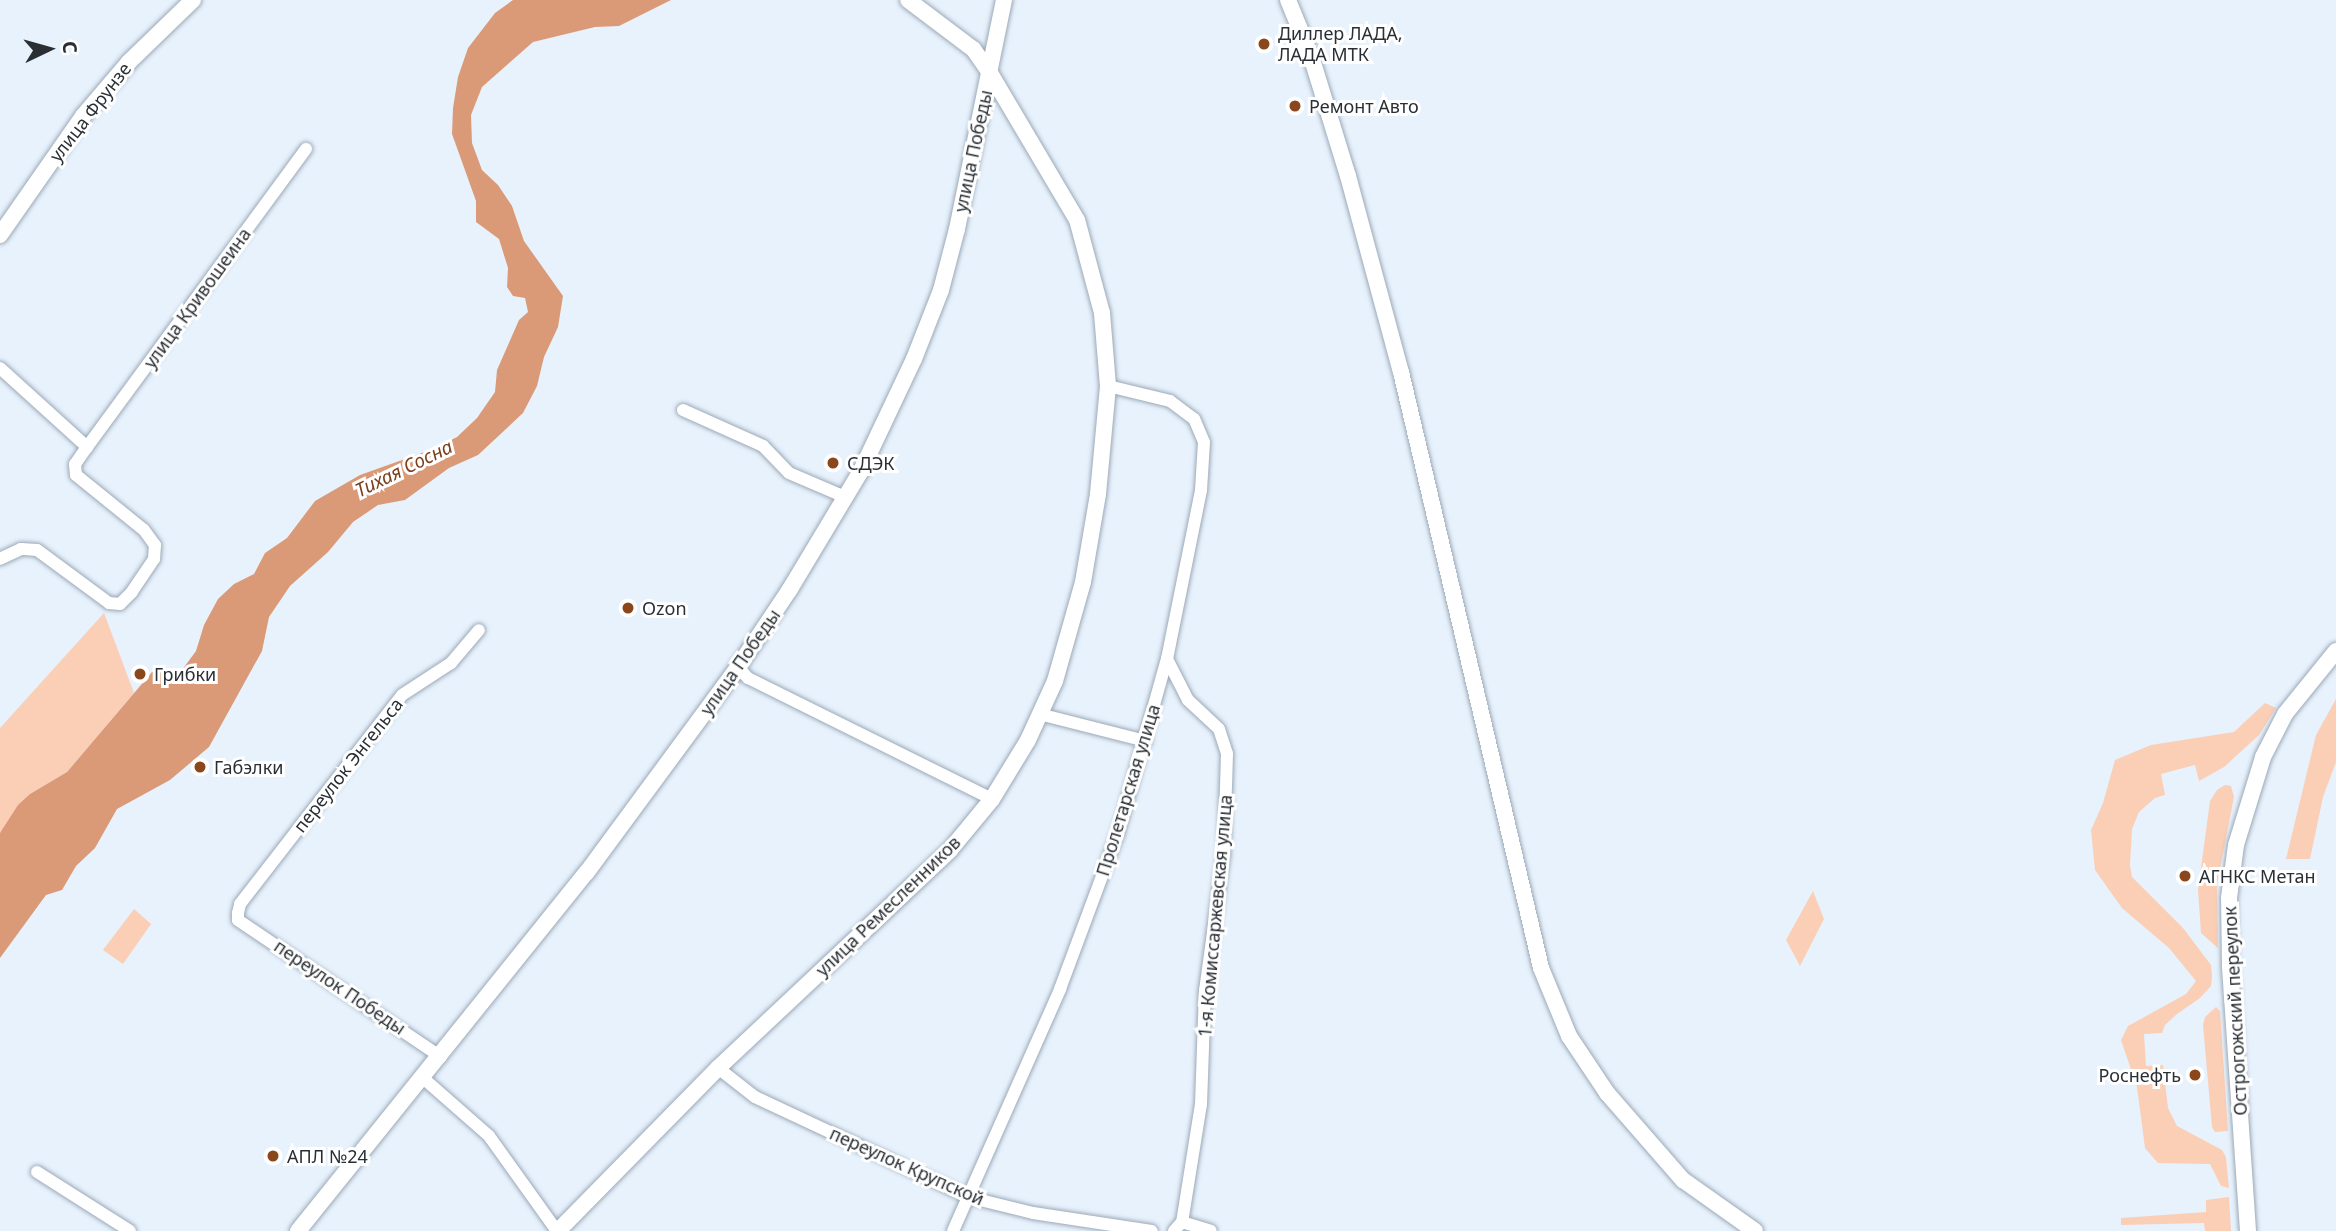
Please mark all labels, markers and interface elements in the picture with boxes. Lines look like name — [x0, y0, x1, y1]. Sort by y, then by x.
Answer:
north arrow — [14, 14, 84, 84]
place label: Диллер ЛАДА, ЛАДА МТК — [1278, 23, 1402, 66]
marker: Диллер ЛАДА, ЛАДА МТК — [1256, 36, 1272, 52]
text: С — [56, 40, 83, 54]
street label: улица Фрунзе — [45, 58, 135, 166]
street label: улица Победы — [949, 88, 997, 214]
place label: Ремонт Авто — [1309, 95, 1419, 117]
marker: Ремонт Авто — [1287, 98, 1303, 114]
street label: улица Кривошеина — [139, 224, 255, 372]
water label: Тихая Сосна — [351, 436, 457, 502]
place label: СДЭК — [847, 452, 895, 474]
marker: СДЭК — [825, 455, 841, 471]
place label: Ozon — [642, 597, 687, 619]
marker: Ozon — [620, 600, 636, 616]
street label: улица Победы — [695, 605, 785, 719]
place label: Грибки — [154, 663, 216, 685]
marker: Грибки — [132, 666, 148, 682]
street label: переулок Энгельса — [289, 694, 407, 836]
street label: Пролетарская улица — [1092, 701, 1164, 879]
place label: Габэлки — [214, 756, 283, 778]
marker: Габэлки — [192, 759, 208, 775]
street label: 1-я Комиссаржевская улица — [1194, 794, 1236, 1038]
street label: улица Ремесленников — [811, 831, 965, 981]
place label: АГНКС Метан — [2199, 865, 2316, 887]
marker: АГНКС Метан — [2177, 868, 2193, 884]
street label: Острогожский переулок — [2219, 906, 2251, 1116]
street label: переулок Победы — [270, 935, 410, 1039]
place label: Роснефть — [2098, 1064, 2181, 1086]
marker: Роснефть — [2187, 1067, 2203, 1083]
street label: переулок Крупской — [827, 1122, 987, 1210]
place label: АПЛ №24 — [287, 1145, 368, 1167]
marker: АПЛ №24 — [265, 1148, 281, 1164]

